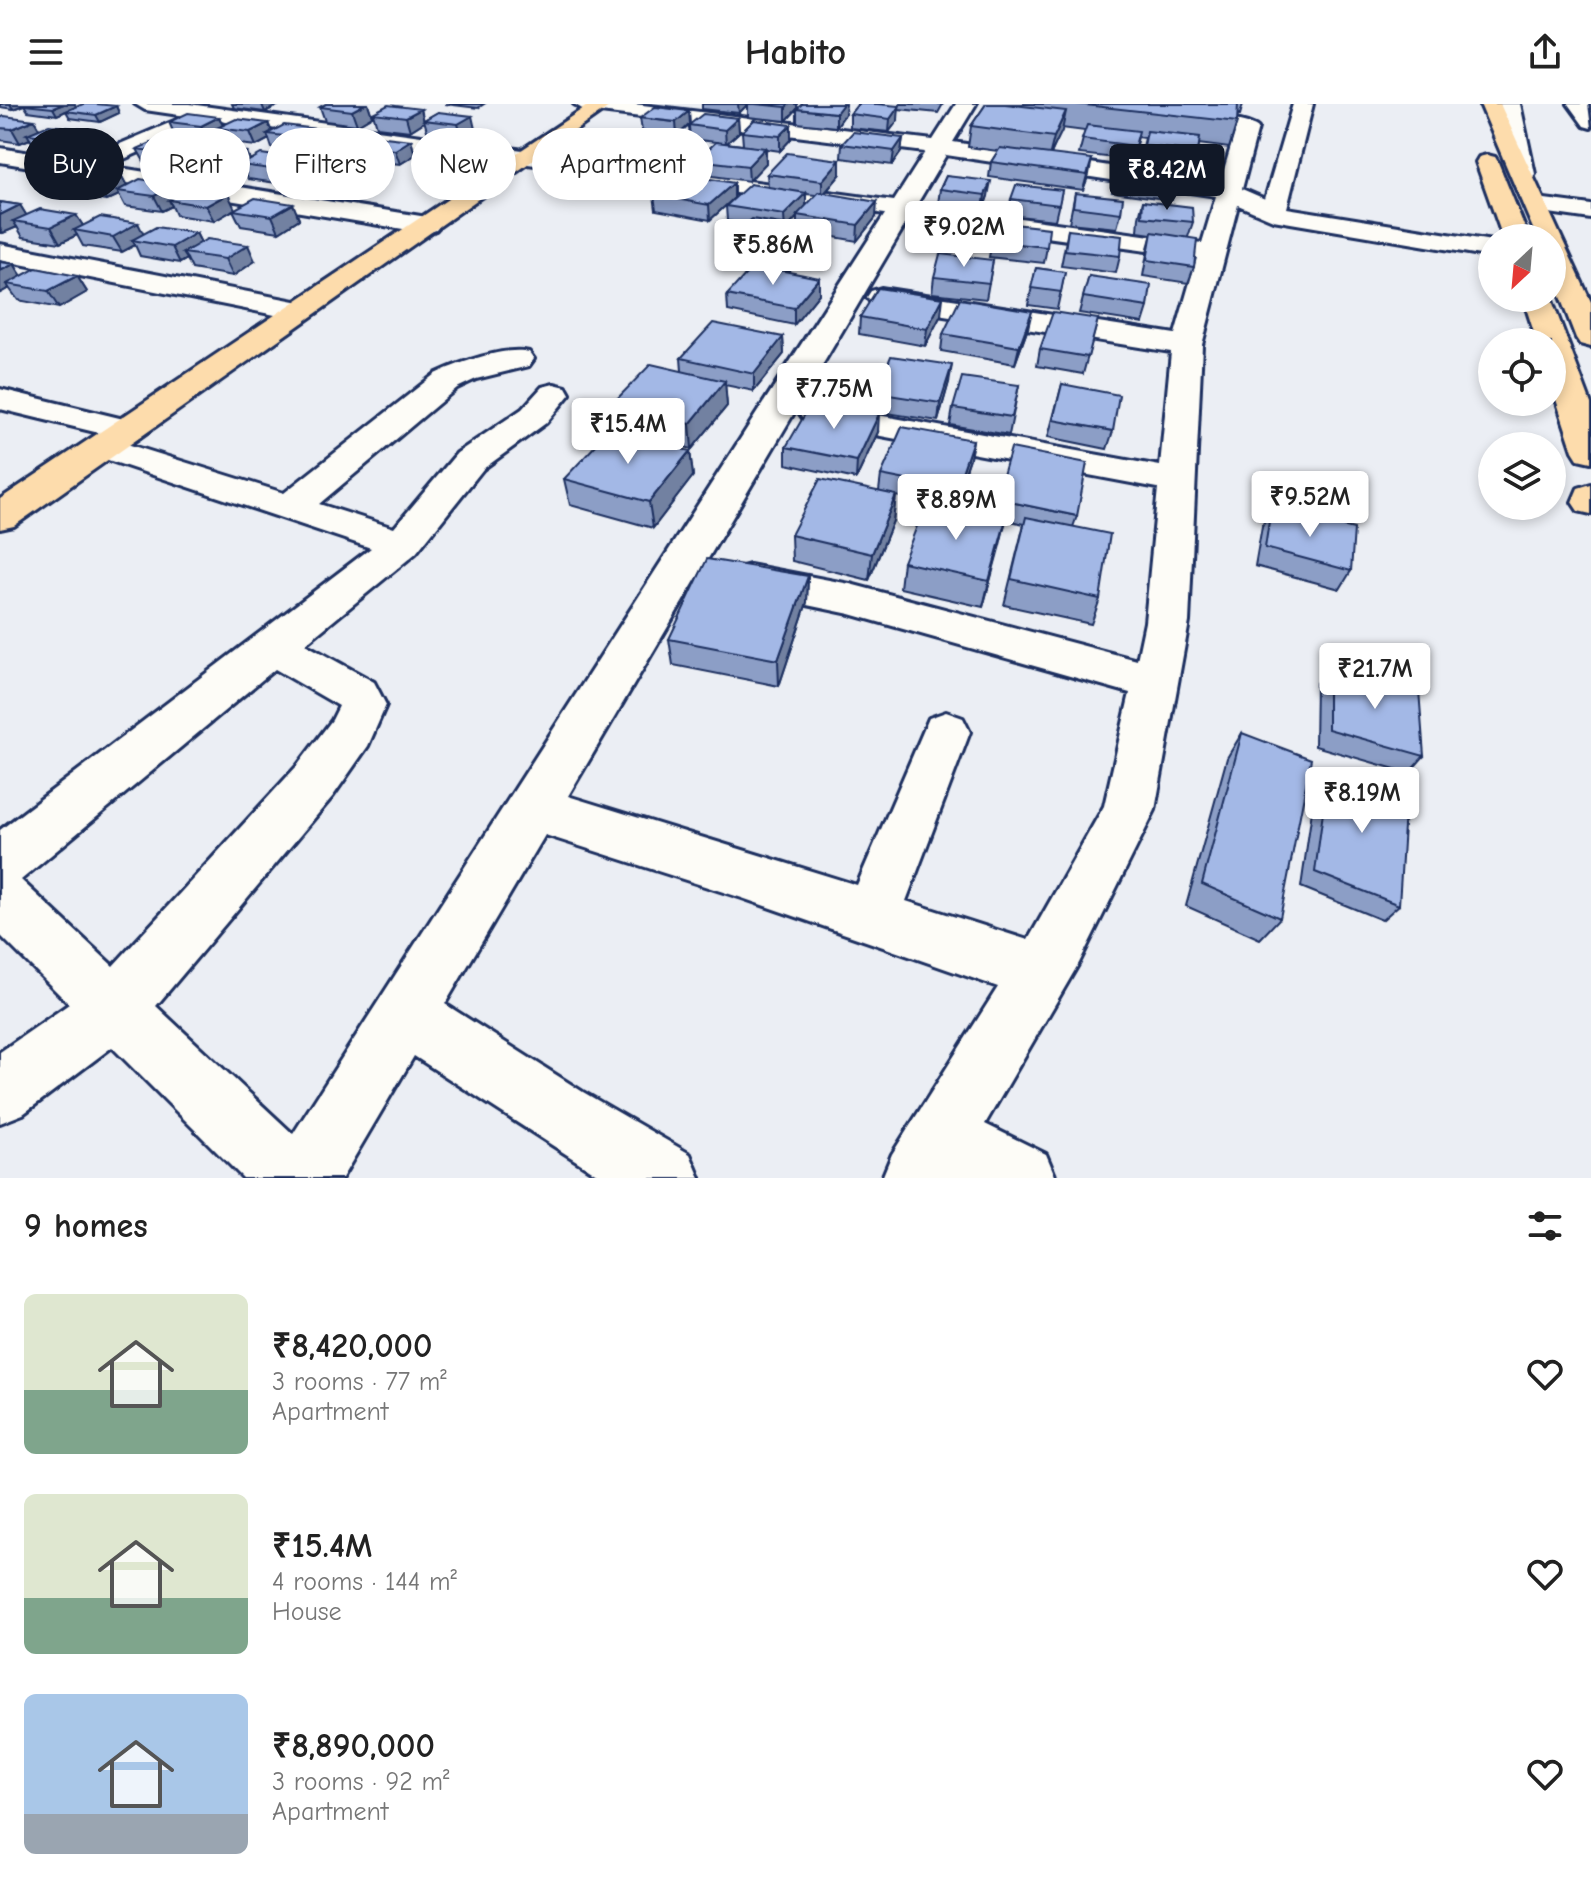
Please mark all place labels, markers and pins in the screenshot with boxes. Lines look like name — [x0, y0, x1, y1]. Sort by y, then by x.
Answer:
pin: ₹8.42M — [1102, 144, 1232, 212]
pin: ₹9.02M — [899, 201, 1029, 269]
pin: ₹5.86M — [708, 219, 838, 287]
pin: ₹7.75M — [769, 363, 899, 431]
pin: ₹15.4M — [563, 398, 693, 466]
pin: ₹9.52M — [1245, 471, 1375, 539]
pin: ₹8.89M — [891, 474, 1021, 542]
pin: ₹21.7M — [1310, 643, 1440, 711]
pin: ₹8.19M — [1297, 767, 1427, 835]

